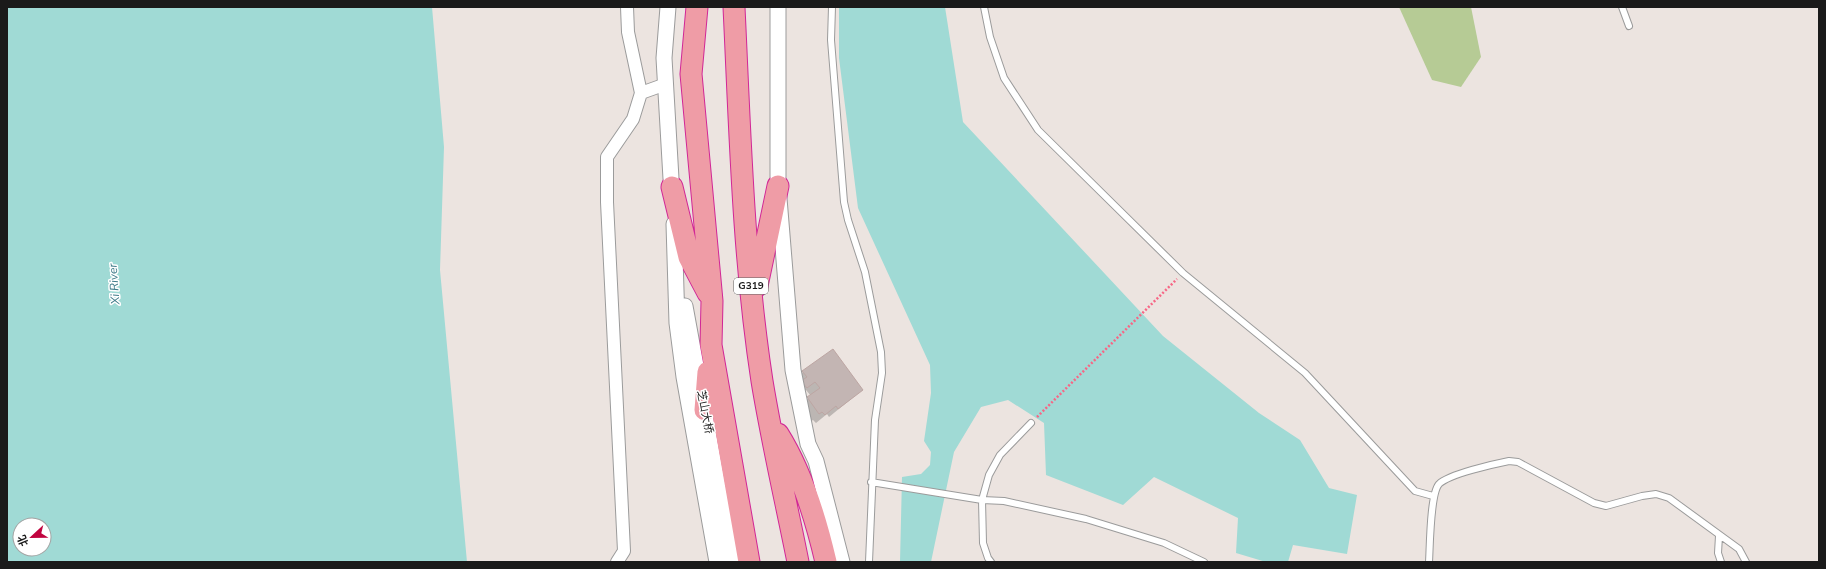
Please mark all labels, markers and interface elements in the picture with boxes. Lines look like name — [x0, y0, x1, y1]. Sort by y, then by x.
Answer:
water label: Xi River — [105, 262, 123, 306]
road number: G319 — [734, 278, 768, 294]
street label: 芝山大桥 — [693, 389, 717, 435]
north arrow — [12, 517, 52, 557]
text: 北 — [14, 533, 32, 548]

